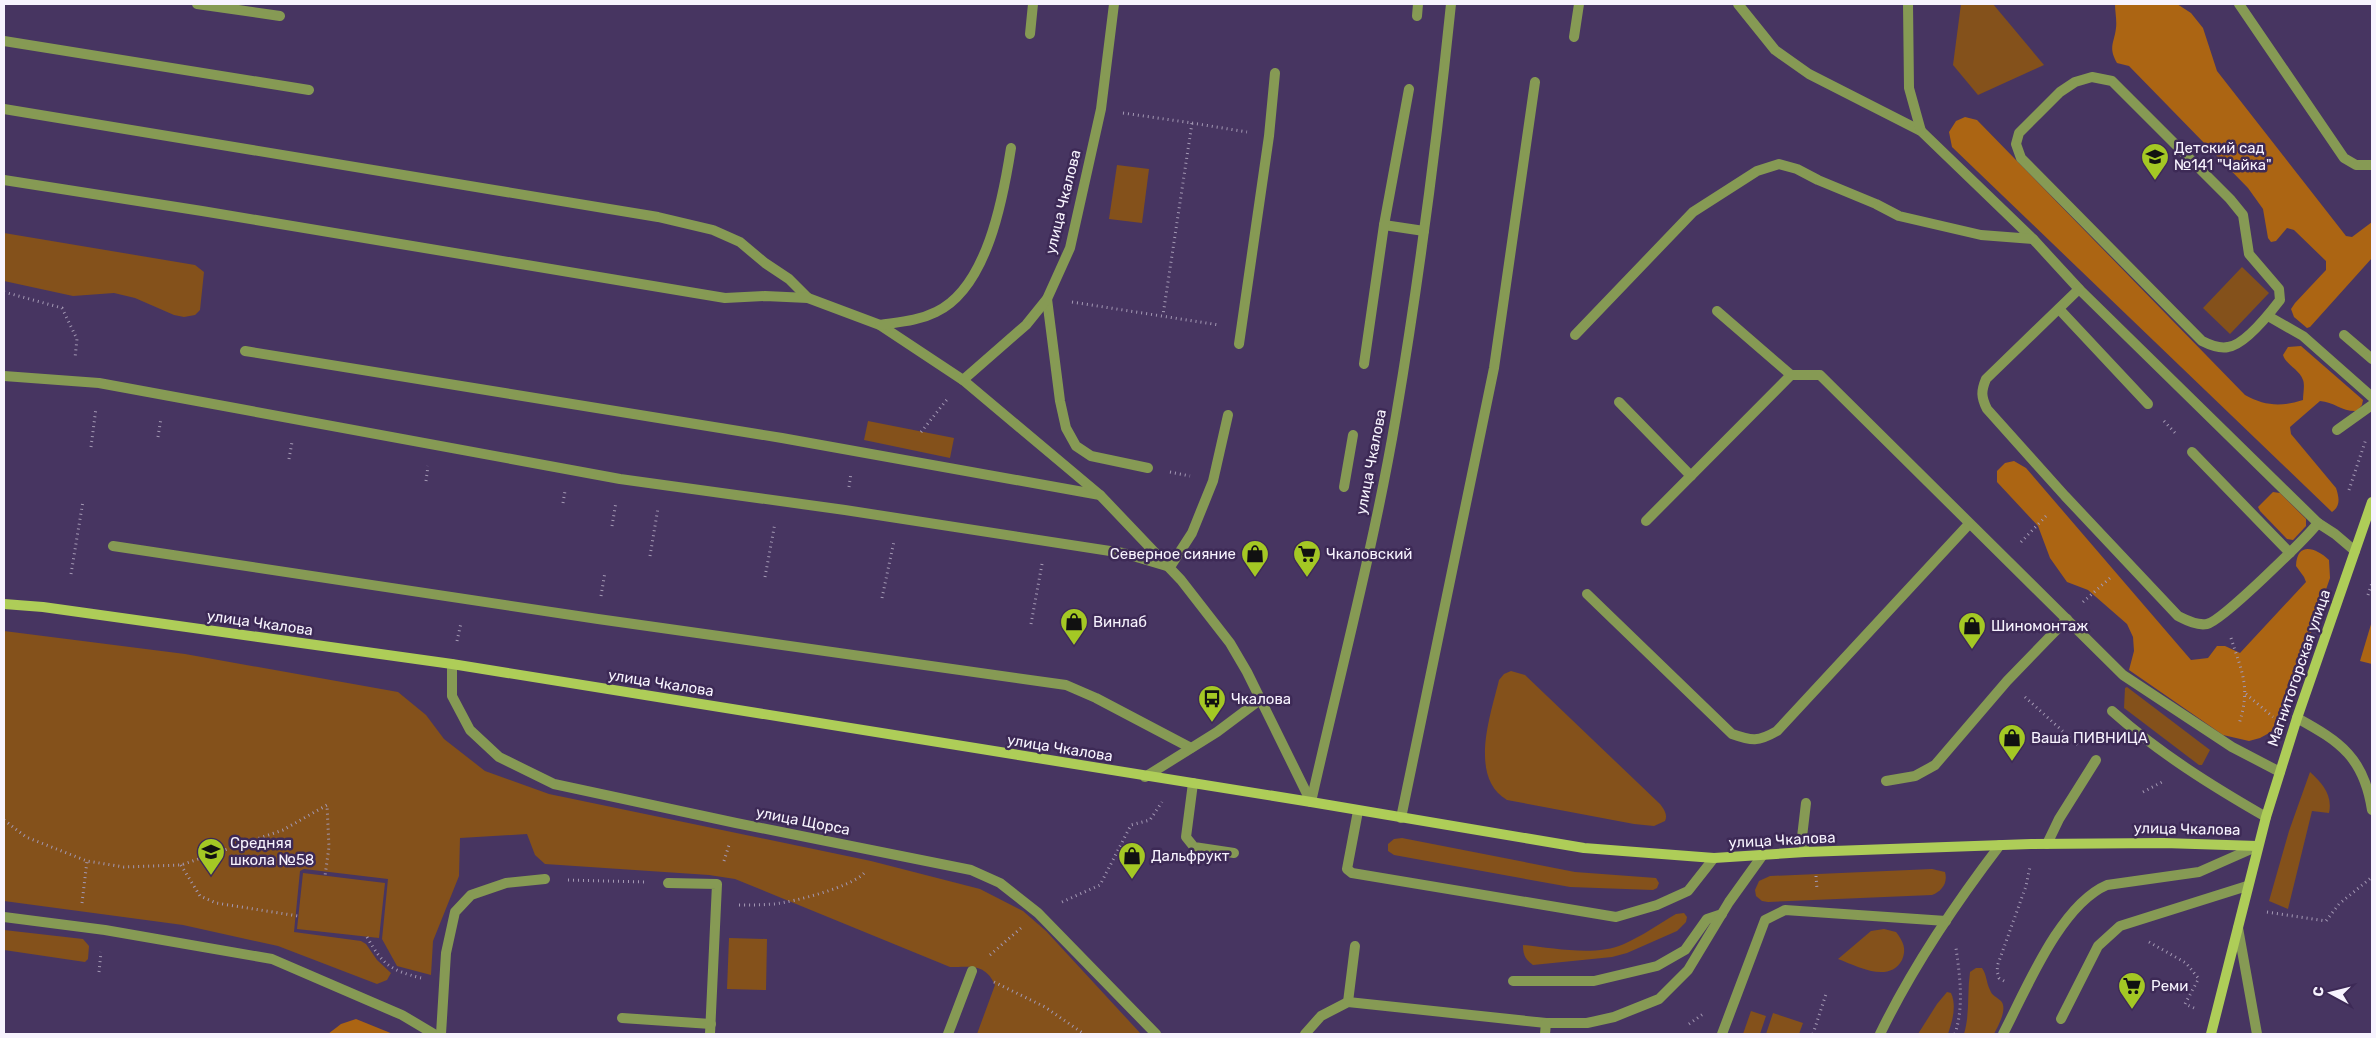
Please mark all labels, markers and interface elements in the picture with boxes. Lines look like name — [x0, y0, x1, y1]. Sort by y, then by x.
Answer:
place label: Детский сад №141 "Чайка" — [2174, 139, 2272, 174]
school or university icon: Детский сад №141 "Чайка" — [2140, 142, 2170, 181]
street label: улица Чкалова — [1041, 148, 1085, 256]
street label: улица Чкалова — [1352, 408, 1390, 516]
shop icon: Северное сияние — [1240, 539, 1270, 578]
supermarket icon: Чкаловский — [1292, 539, 1322, 578]
place label: Северное сияние — [1110, 545, 1236, 563]
place label: Чкаловский — [1326, 545, 1412, 563]
street label: Магнитогорская улица — [2264, 587, 2334, 749]
street label: улица Чкалова — [206, 607, 314, 639]
shop icon: Винлаб — [1059, 607, 1089, 646]
shop icon: Шиномонтаж — [1957, 611, 1987, 650]
place label: Винлаб — [1093, 613, 1147, 631]
place label: Шиномонтаж — [1991, 617, 2088, 635]
street label: улица Чкалова — [607, 666, 715, 700]
bus stop icon: Чкалова — [1197, 684, 1227, 723]
place label: Чкалова — [1231, 690, 1291, 708]
shop icon: Ваша ПИВНИЦА — [1997, 723, 2027, 762]
place label: Ваша ПИВНИЦА — [2031, 729, 2148, 747]
street label: улица Чкалова — [1006, 731, 1114, 765]
street label: улица Щорса — [754, 803, 852, 839]
street label: улица Чкалова — [2133, 819, 2241, 839]
street label: улица Чкалова — [1728, 828, 1836, 852]
place label: Средняя школа №58 — [230, 834, 314, 869]
school or university icon: Средняя школа №58 — [196, 837, 226, 876]
shop icon: Дальфрукт — [1117, 841, 1147, 880]
place label: Дальфрукт — [1151, 847, 1230, 865]
north arrow — [2306, 968, 2356, 1018]
supermarket icon: Реми — [2117, 971, 2147, 1010]
place label: Реми — [2151, 977, 2188, 995]
text: С — [2310, 985, 2328, 997]

